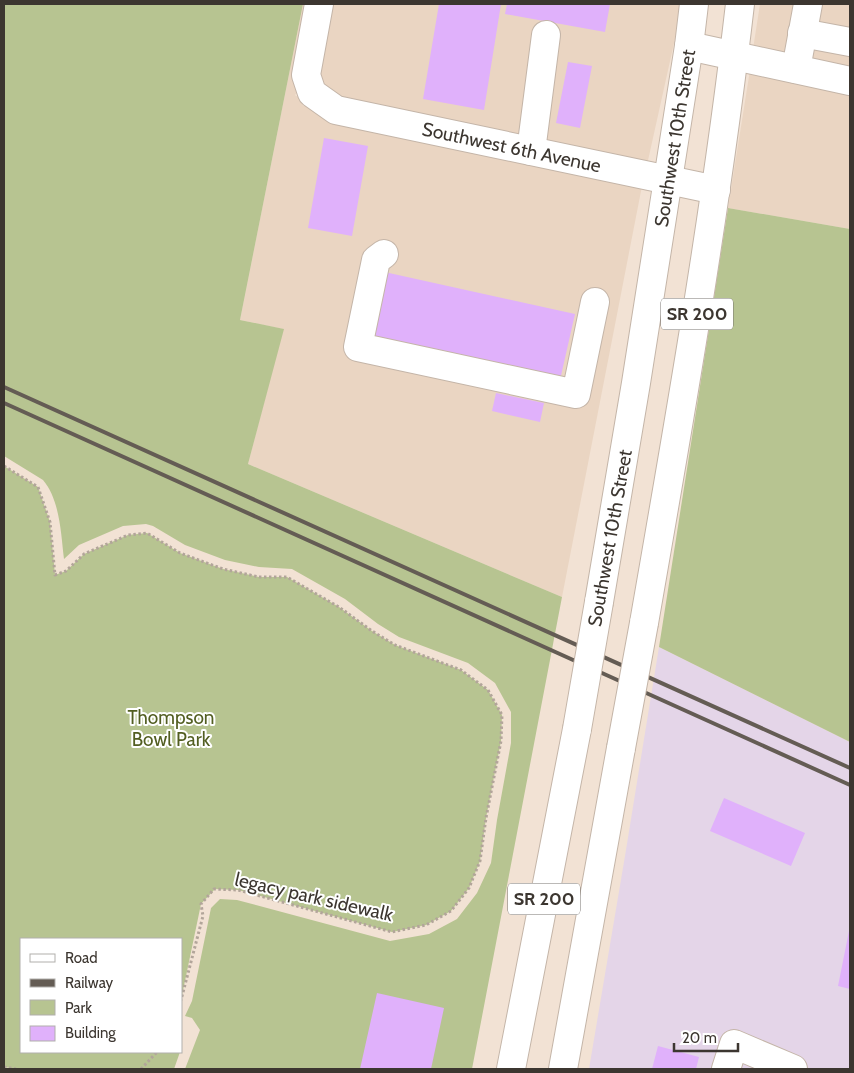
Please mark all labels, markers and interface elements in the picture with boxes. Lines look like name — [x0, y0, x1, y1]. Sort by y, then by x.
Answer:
street label: Southwest 10th Street — [649, 47, 700, 229]
street label: Southwest 6th Avenue — [420, 117, 603, 177]
road number: SR 200 — [661, 298, 733, 329]
street label: Southwest 10th Street — [583, 447, 637, 628]
park label: Thompson Bowl Park — [128, 706, 214, 751]
street label: legacy park sidewalk — [233, 868, 396, 926]
road number: SR 200 — [508, 884, 580, 914]
legend — [20, 938, 182, 1053]
text: Road — [65, 949, 98, 967]
text: Railway — [65, 974, 114, 992]
text: Park — [65, 999, 92, 1017]
scale bar — [674, 1020, 738, 1052]
text: Building — [65, 1024, 116, 1042]
text: 20 m — [682, 1029, 717, 1047]

